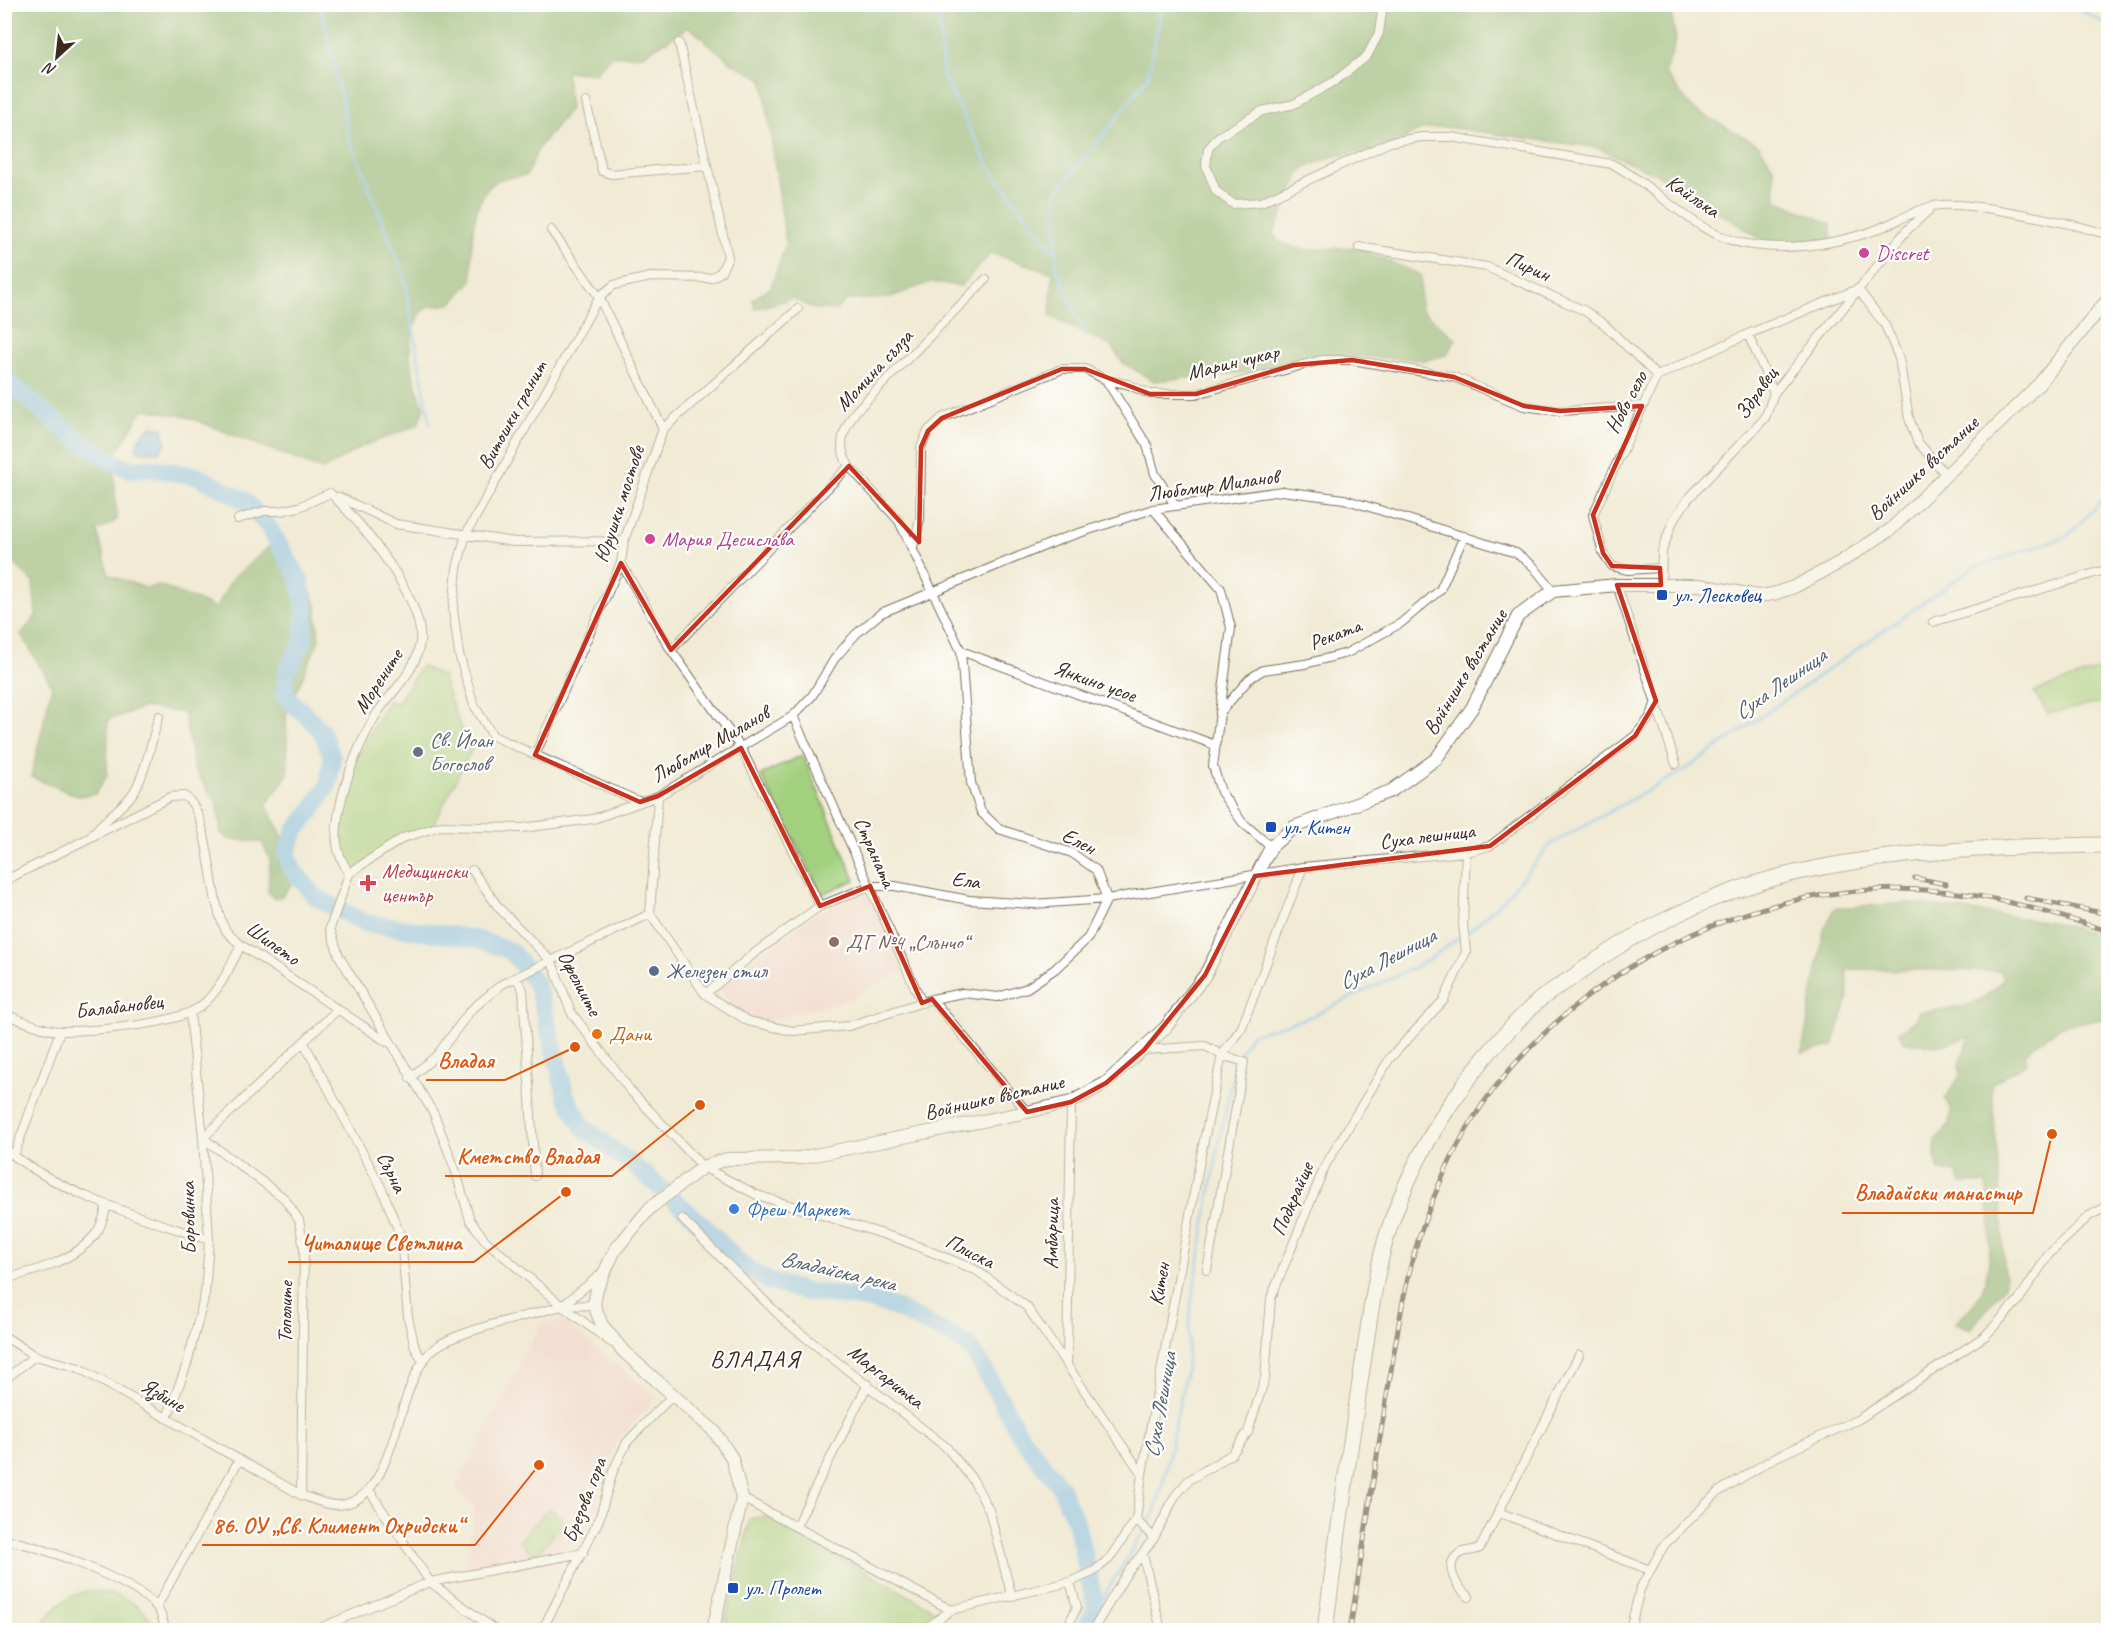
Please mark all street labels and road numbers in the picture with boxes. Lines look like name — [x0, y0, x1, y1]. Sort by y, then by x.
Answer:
street label: Кайлъка — [1661, 169, 1726, 224]
street label: Пирин — [1502, 245, 1556, 288]
street label: Момина сълза — [830, 322, 920, 416]
street label: Марин чукар — [1184, 338, 1283, 386]
street label: Витошки гранит — [472, 355, 553, 474]
street label: Здравец — [1729, 361, 1784, 424]
street label: Ново село — [1599, 365, 1654, 437]
street label: Войнишко въстание — [1862, 409, 1985, 526]
street label: Юрушки мостове — [588, 441, 650, 566]
street label: Любомир Миланов — [1146, 462, 1285, 507]
street label: Войнишко въстание — [1417, 603, 1513, 740]
street label: Реката — [1305, 611, 1367, 656]
street label: Морените — [348, 642, 410, 718]
street label: Янкино усое — [1050, 654, 1141, 708]
street label: Любомир Миланов — [646, 698, 778, 788]
street label: Страната — [848, 813, 903, 893]
street label: Суха лешница — [1378, 817, 1478, 855]
street label: Елен — [1058, 822, 1102, 861]
street label: Ела — [950, 865, 984, 895]
street label: Шипето — [241, 915, 306, 972]
street label: Офелиите — [552, 946, 609, 1022]
street label: Балабановец — [74, 988, 165, 1024]
street label: Войнишко въстание — [922, 1068, 1067, 1126]
street label: Сърна — [371, 1147, 414, 1198]
street label: Подкрайще — [1265, 1156, 1320, 1240]
street label: Боровинка — [174, 1180, 202, 1255]
street label: Амбарица — [1037, 1196, 1065, 1270]
street label: Плиска — [941, 1228, 1000, 1275]
street label: Китен — [1142, 1259, 1176, 1307]
street label: Тополите — [271, 1279, 299, 1343]
street label: Маргаритка — [843, 1338, 931, 1415]
street label: Язбине — [136, 1372, 191, 1419]
street label: Брезова гора — [556, 1452, 613, 1546]

